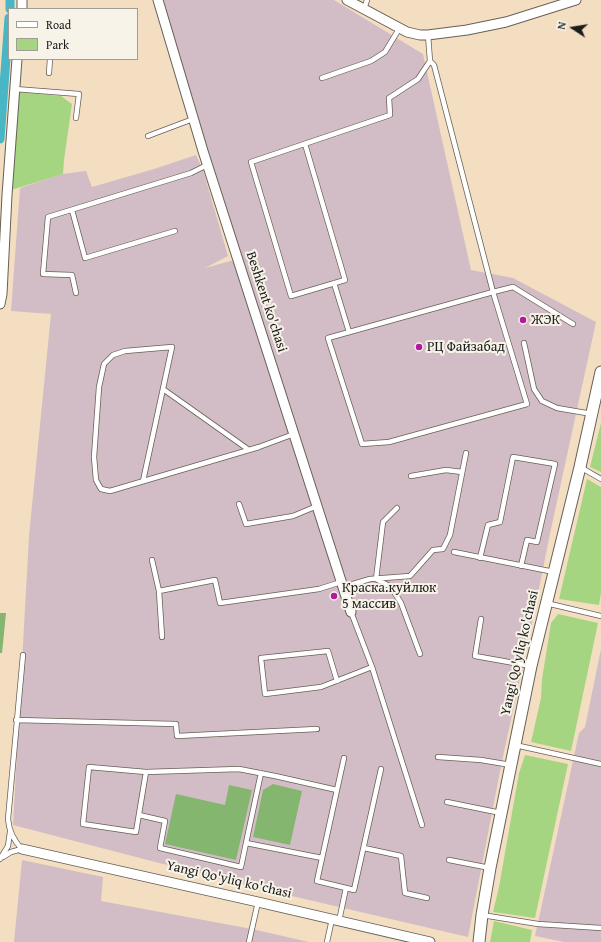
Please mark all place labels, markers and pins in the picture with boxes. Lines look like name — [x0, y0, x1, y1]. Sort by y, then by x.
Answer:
place label: ЖЭК — [531, 312, 560, 328]
marker: ЖЭК — [518, 315, 528, 325]
place label: РЦ Файзабад — [427, 339, 505, 355]
marker: РЦ Файзабад — [414, 342, 424, 352]
place label: Краска.куйлюк 5 массив — [342, 580, 436, 612]
marker: Краска.куйлюк 5 массив — [329, 591, 339, 601]

